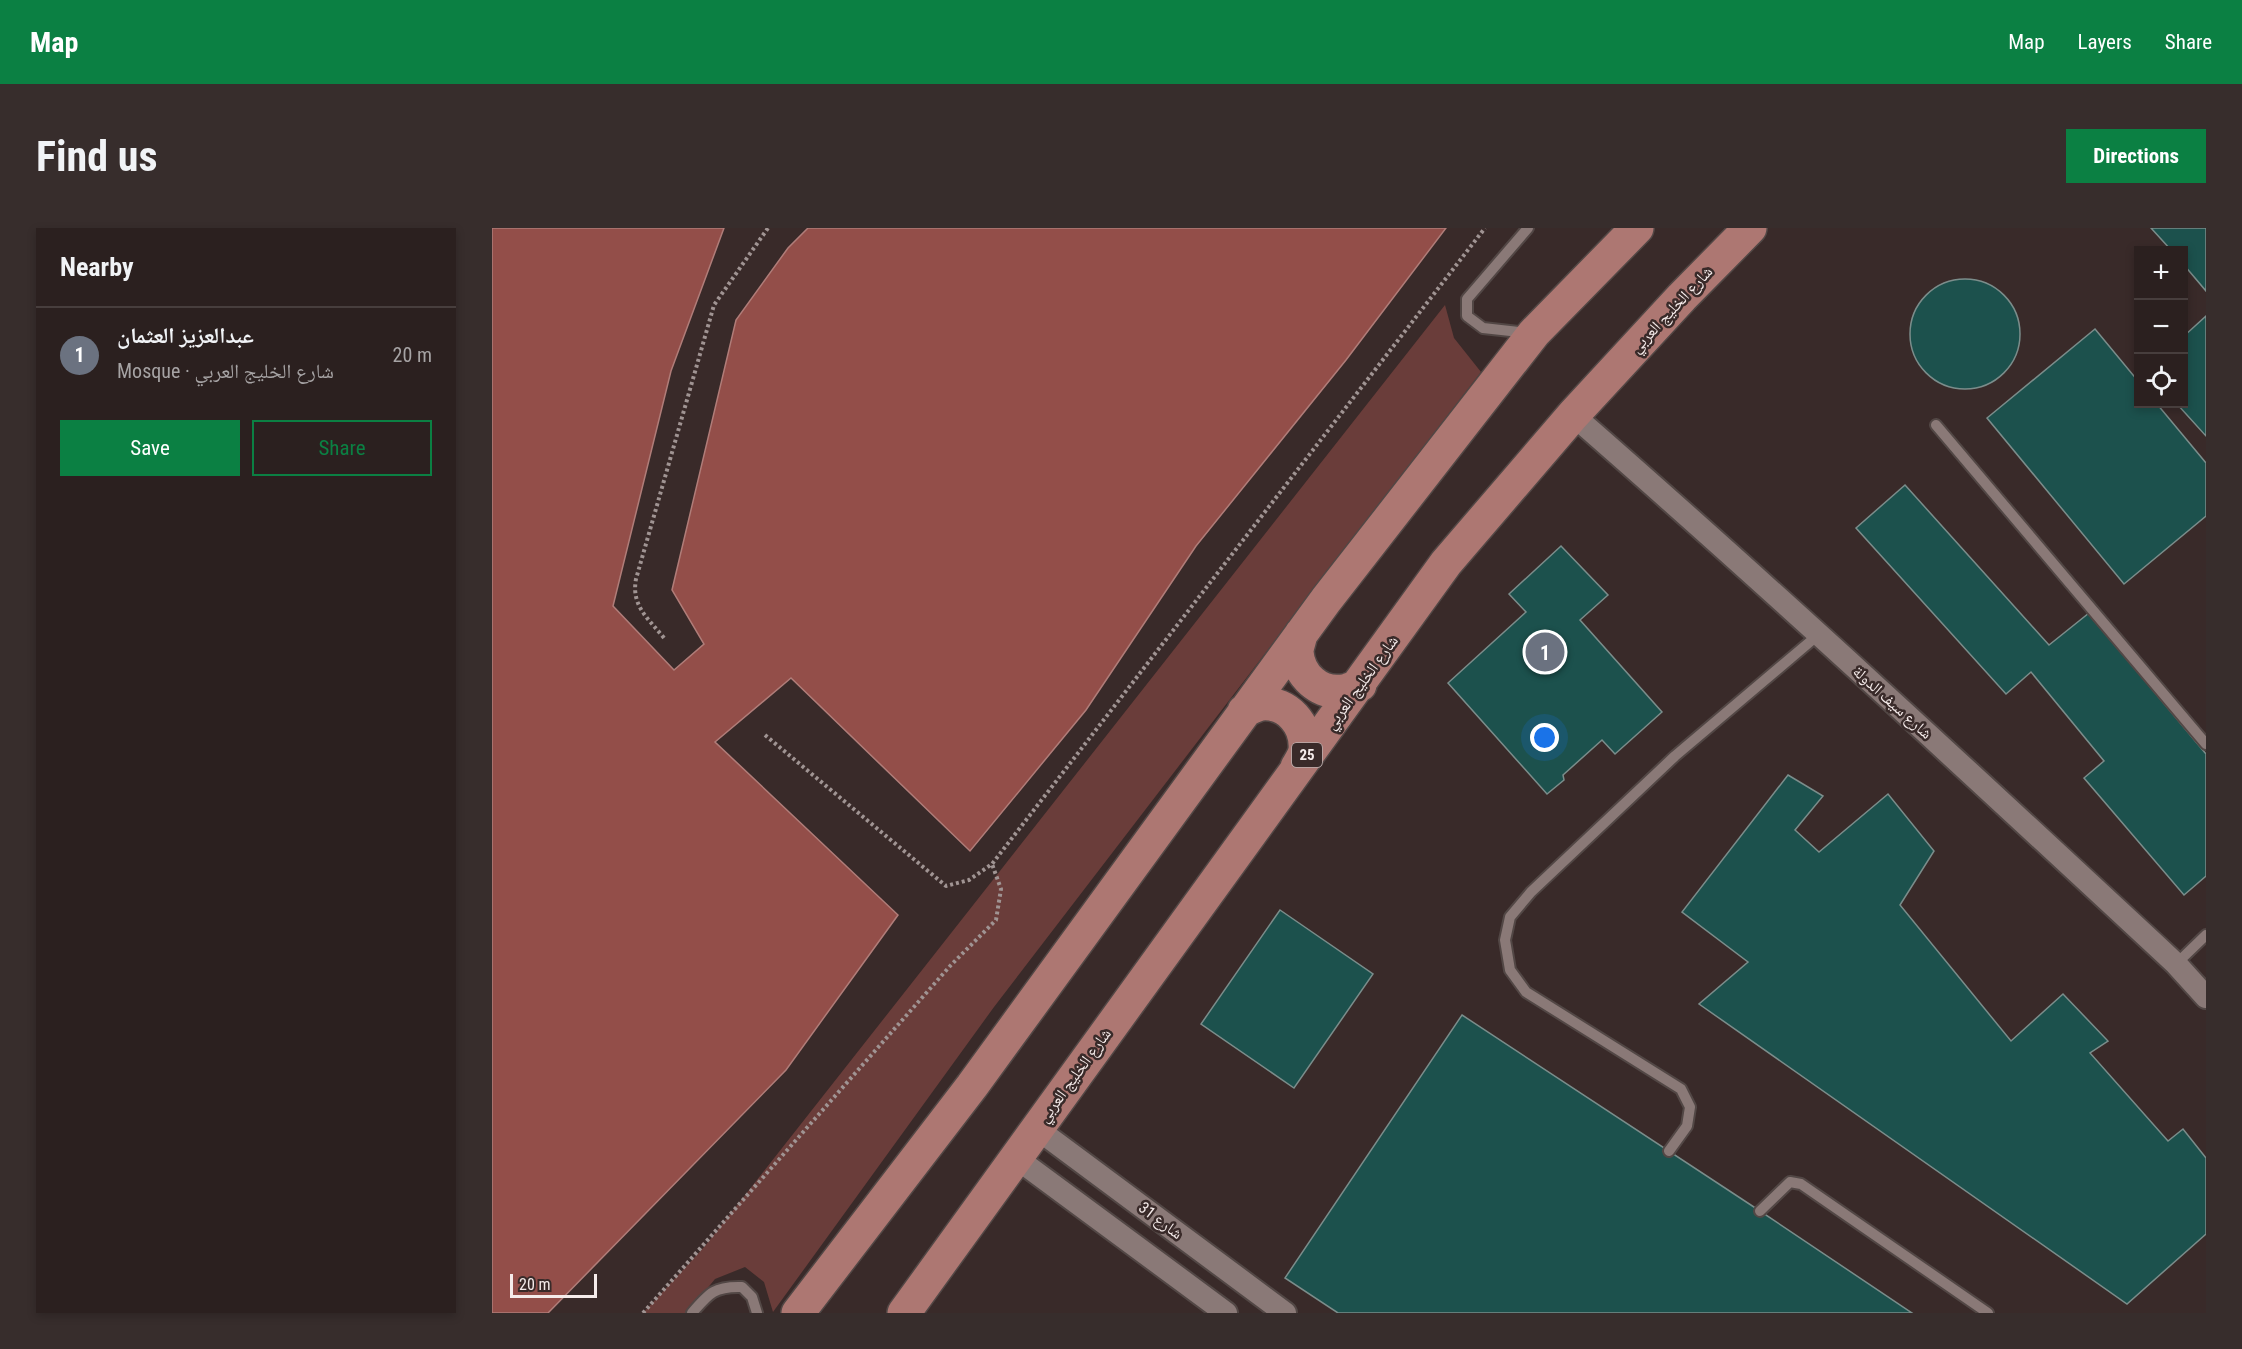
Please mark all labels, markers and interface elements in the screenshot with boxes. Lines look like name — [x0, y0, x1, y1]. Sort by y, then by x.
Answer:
text: Map — [30, 26, 78, 59]
text: Map — [2008, 30, 2045, 54]
text: Layers — [2078, 30, 2132, 54]
text: Share — [2165, 30, 2212, 54]
button: Directions — [2066, 129, 2206, 183]
text: Find us — [36, 132, 157, 181]
map controls — [2134, 246, 2188, 408]
button: + — [2134, 246, 2188, 300]
text: Nearby — [60, 252, 134, 282]
street label: شارع الخليج العربي — [1626, 262, 1719, 359]
button: − — [2134, 300, 2188, 354]
text: عبدالعزيز العثمان — [117, 323, 254, 348]
text: 1 — [74, 343, 85, 367]
text: 20 m — [393, 343, 432, 367]
button: locate — [2134, 354, 2188, 408]
text: Mosque · شارع الخليج العربي — [117, 359, 334, 383]
button: Save — [60, 420, 240, 476]
button: Share — [252, 420, 432, 476]
pin: 1 — [1526, 630, 1564, 674]
street label: شارع الخليج العربي — [1321, 632, 1404, 735]
street label: شارع سيف الدولة — [1848, 662, 1936, 744]
your location — [1530, 723, 1559, 752]
road number: 25 — [1292, 743, 1322, 767]
street label: شارع الخليج العربي — [1034, 1025, 1117, 1128]
street label: شارع 31 — [1134, 1198, 1186, 1244]
scale bar — [510, 1271, 597, 1298]
text: 20 m — [519, 1275, 551, 1294]

